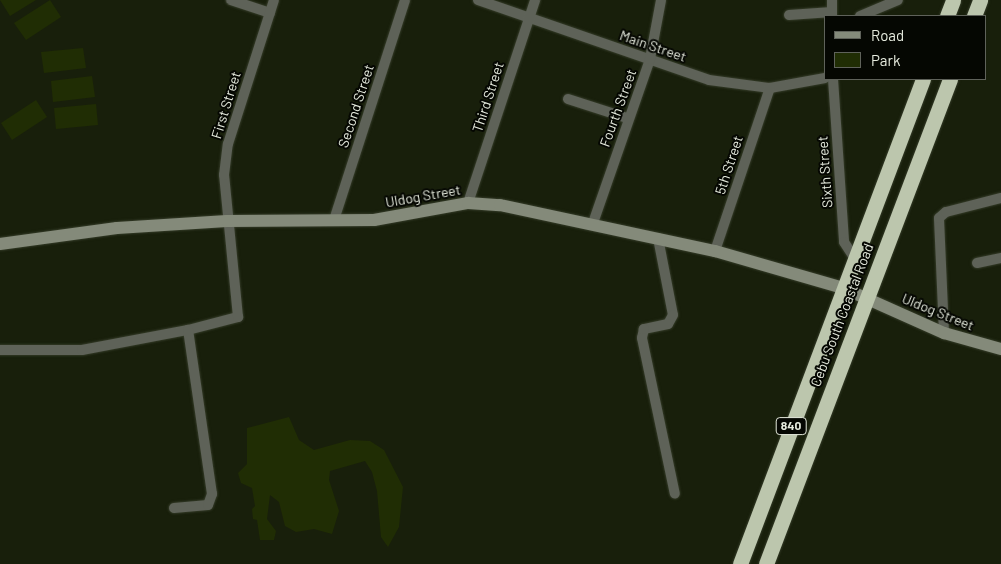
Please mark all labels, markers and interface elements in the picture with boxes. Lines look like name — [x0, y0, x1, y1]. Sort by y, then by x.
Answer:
legend — [824, 15, 986, 80]
text: Road — [871, 26, 904, 44]
street label: Main Street — [618, 27, 688, 65]
text: Park — [871, 51, 900, 69]
street label: Third Street — [469, 60, 507, 134]
street label: Second Street — [335, 62, 377, 150]
street label: Fourth Street — [596, 67, 640, 149]
street label: First Street — [208, 69, 244, 141]
street label: 5th Street — [712, 133, 746, 197]
street label: Sixth Street — [814, 135, 836, 209]
street label: Uldog Street — [384, 181, 462, 211]
street label: Cebu South Coastal Road — [807, 241, 877, 389]
street label: Uldog Street — [900, 290, 976, 334]
road number: 840 — [775, 416, 807, 436]

